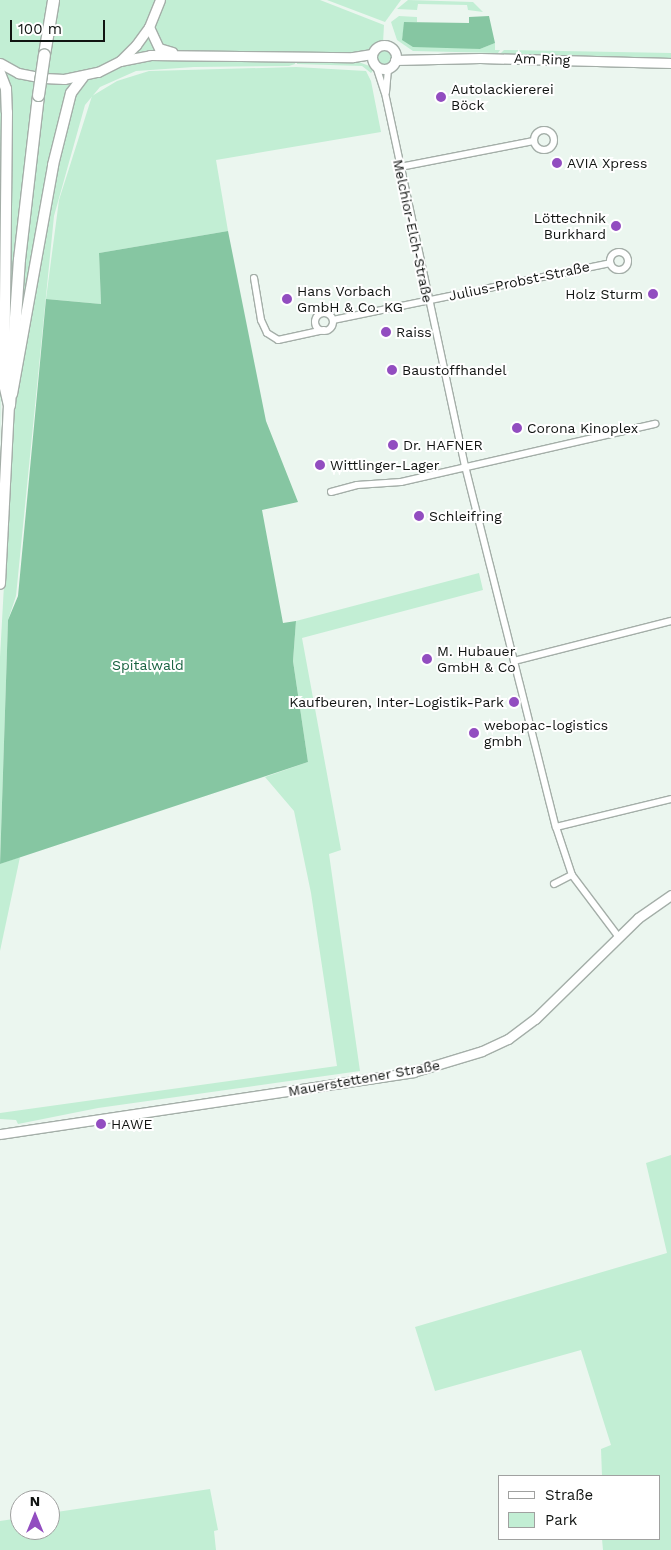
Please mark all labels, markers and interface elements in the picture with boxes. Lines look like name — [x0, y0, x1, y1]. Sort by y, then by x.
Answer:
scale bar — [12, 10, 108, 42]
text: 100 m — [18, 20, 62, 38]
street label: Am Ring — [514, 50, 570, 68]
place label: Autolackiererei Böck — [451, 81, 554, 114]
marker: Autolackiererei Böck — [435, 91, 447, 103]
place label: AVIA Xpress — [567, 155, 648, 171]
marker: AVIA Xpress — [551, 157, 563, 169]
street label: Melchior-Elch-Straße — [390, 158, 436, 304]
place label: Löttechnik Burkhard — [534, 210, 606, 242]
marker: Löttechnik Burkhard — [610, 220, 622, 232]
street label: Julius-Probst-Straße — [447, 258, 591, 304]
place label: Hans Vorbach GmbH & Co. KG — [297, 283, 403, 316]
place label: Holz Sturm — [565, 286, 643, 302]
marker: Holz Sturm — [647, 288, 659, 300]
marker: Hans Vorbach GmbH & Co. KG — [281, 293, 293, 305]
place label: Raiss — [396, 324, 432, 340]
marker: Raiss — [380, 326, 392, 338]
place label: Baustoffhandel — [402, 362, 507, 378]
marker: Baustoffhandel — [386, 364, 398, 376]
place label: Corona Kinoplex — [527, 420, 639, 436]
marker: Corona Kinoplex — [511, 422, 523, 434]
place label: Dr. HAFNER — [403, 437, 483, 453]
marker: Dr. HAFNER — [387, 439, 399, 451]
place label: Wittlinger-Lager — [330, 457, 440, 473]
marker: Wittlinger-Lager — [314, 459, 326, 471]
place label: Schleifring — [429, 508, 502, 524]
marker: Schleifring — [413, 510, 425, 522]
place label: M. Hubauer GmbH & Co — [437, 643, 516, 676]
marker: M. Hubauer GmbH & Co — [421, 653, 433, 665]
park label: Spitalwald — [112, 657, 184, 673]
place label: Kaufbeuren, Inter-Logistik-Park — [289, 694, 504, 710]
marker: Kaufbeuren, Inter-Logistik-Park — [508, 696, 520, 708]
place label: webopac-logistics gmbh — [484, 717, 608, 750]
marker: webopac-logistics gmbh — [468, 727, 480, 739]
street label: Mauerstettener Straße — [287, 1056, 441, 1100]
place label: HAWE — [111, 1116, 152, 1132]
marker: HAWE — [95, 1118, 107, 1130]
legend — [498, 1475, 661, 1540]
text: Straße — [545, 1486, 593, 1504]
north arrow — [10, 1490, 60, 1540]
text: N — [30, 1493, 40, 1509]
text: Park — [545, 1511, 577, 1529]

